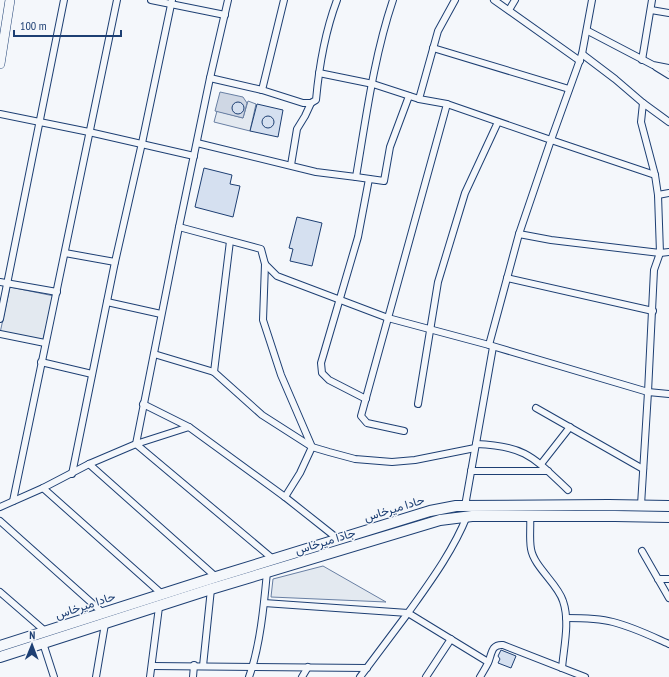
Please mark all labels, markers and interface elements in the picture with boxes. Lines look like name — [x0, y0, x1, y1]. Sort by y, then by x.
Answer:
scale bar — [14, 12, 121, 38]
text: 100 m — [20, 18, 47, 33]
street label: حادا ميرخاس — [362, 492, 426, 525]
street label: جادا ميرخاس — [293, 525, 357, 558]
street label: حادا ميرخاس — [53, 588, 117, 623]
north arrow — [12, 625, 52, 665]
text: N — [29, 628, 35, 642]

